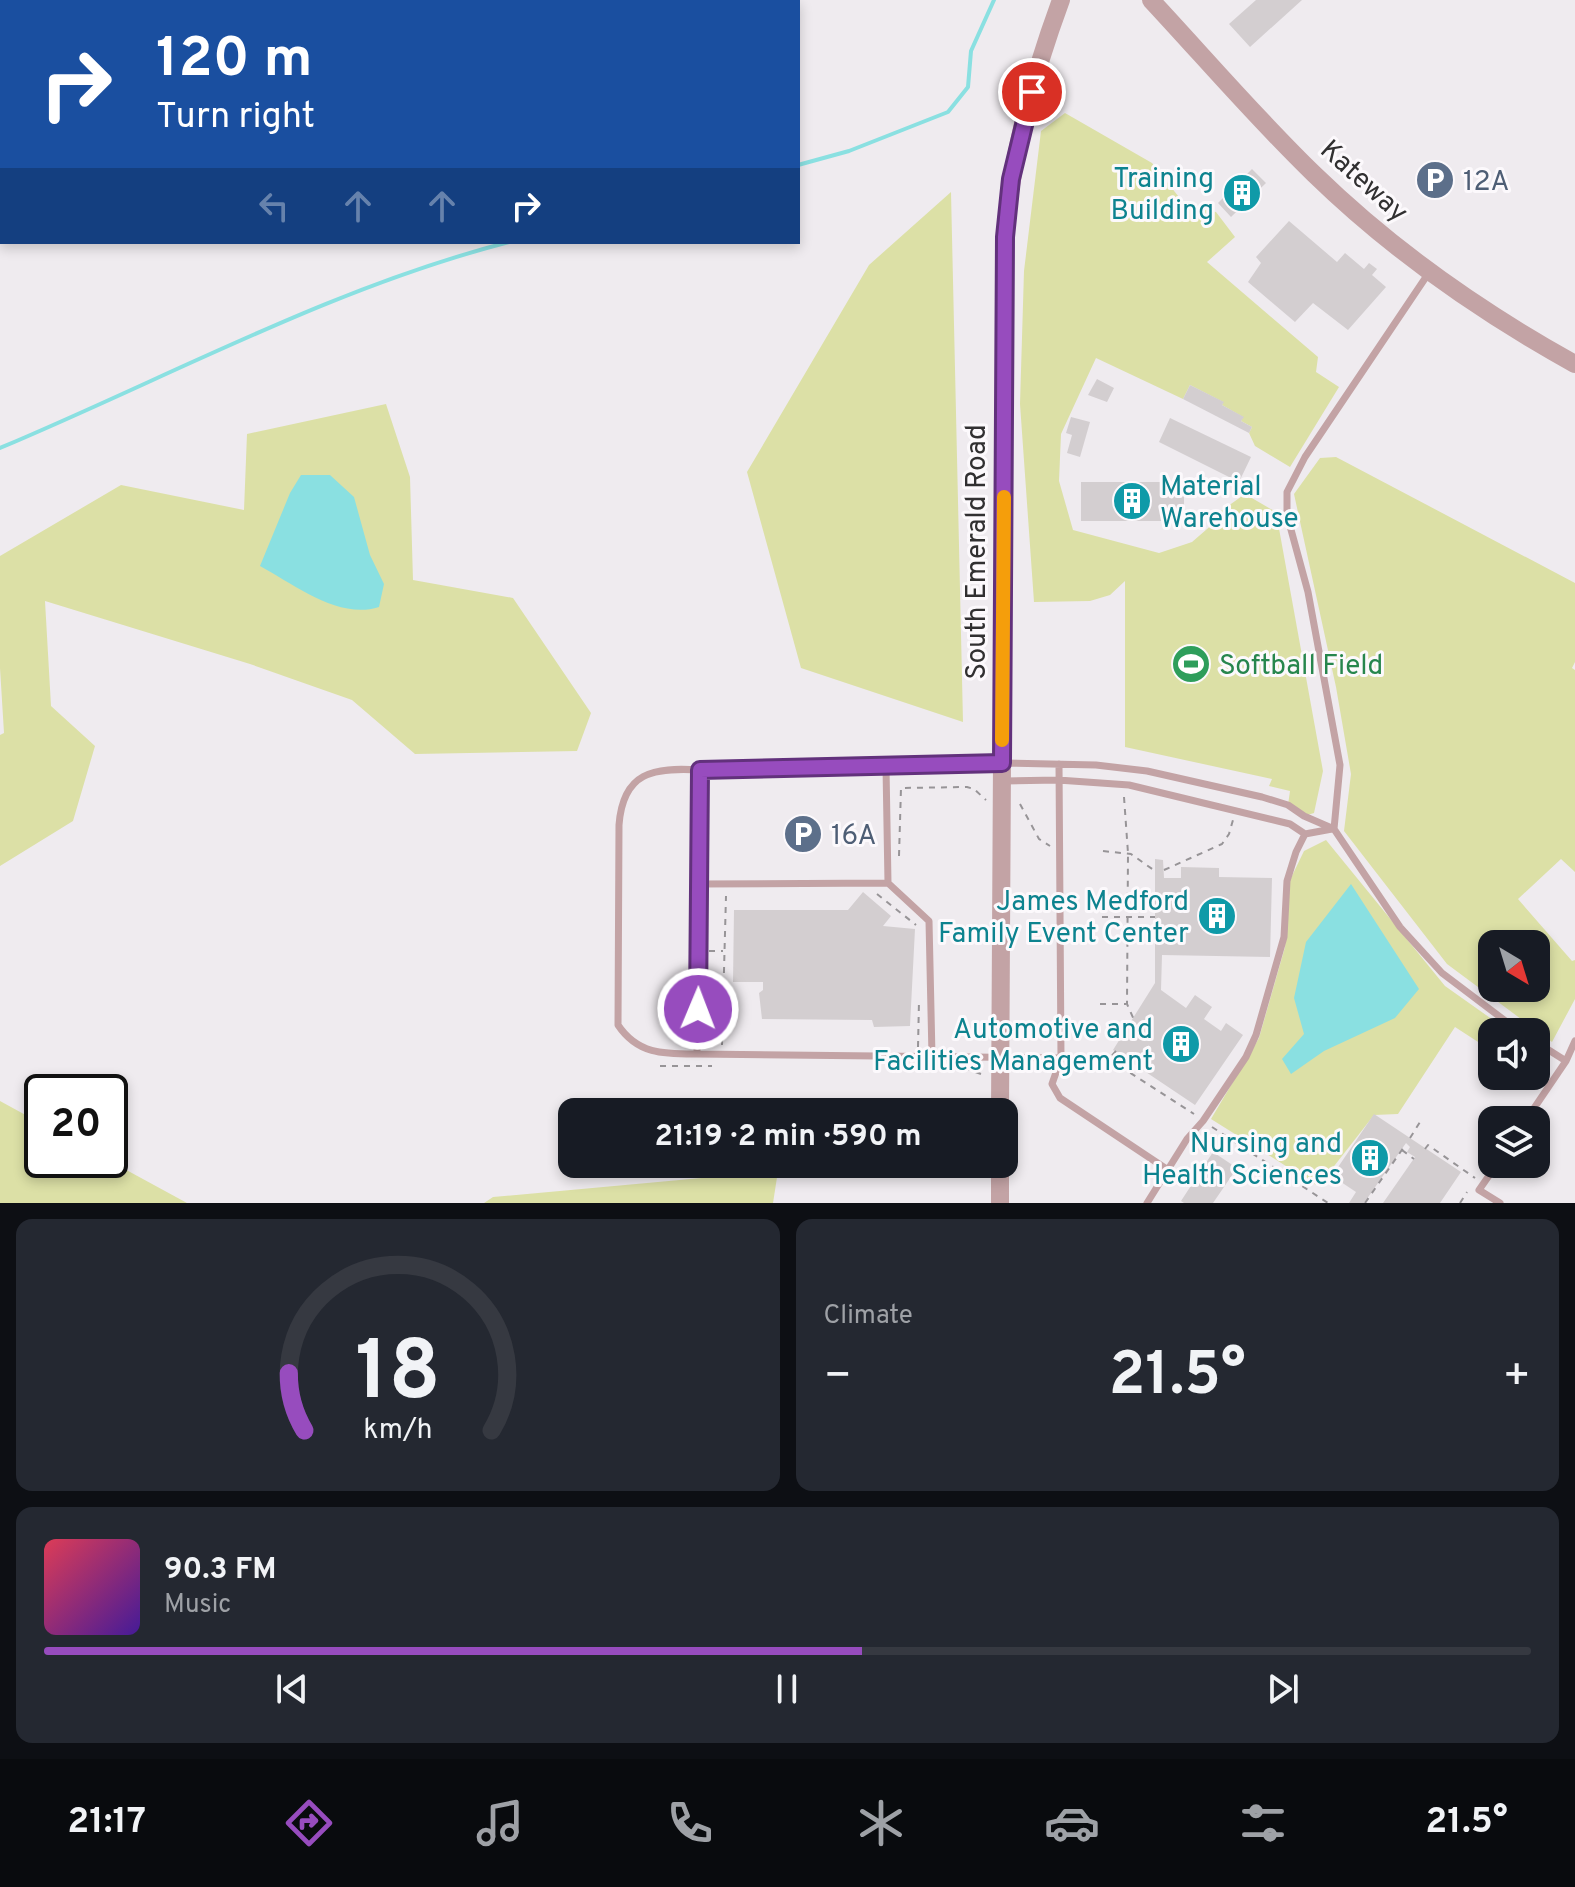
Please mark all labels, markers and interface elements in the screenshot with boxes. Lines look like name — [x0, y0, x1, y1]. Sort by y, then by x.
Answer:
text: 120 m — [156, 26, 313, 96]
icon: right — [24, 32, 128, 136]
pin — [998, 58, 1066, 126]
icon: arrive — [1010, 70, 1054, 114]
text: Turn right — [156, 95, 315, 141]
street label: Kateway — [1311, 133, 1415, 231]
parking icon: 12A — [1414, 159, 1456, 201]
place label: Training Building — [1111, 162, 1214, 230]
place label: 12A — [1463, 165, 1510, 201]
building icon: Training Building — [1221, 172, 1263, 214]
icon: left — [252, 184, 296, 228]
icon: ahead — [336, 184, 380, 228]
icon: ahead — [420, 184, 464, 228]
icon: right — [504, 184, 548, 228]
street label: South Emerald Road — [960, 424, 996, 680]
place label: Material Warehouse — [1160, 470, 1299, 538]
building icon: Material Warehouse — [1111, 480, 1153, 522]
sports icon: Softball Field — [1170, 643, 1212, 685]
place label: Softball Field — [1219, 649, 1383, 685]
parking icon: 16A — [782, 813, 824, 855]
place label: 16A — [831, 819, 877, 855]
place label: James Medford Family Event Center — [938, 885, 1189, 953]
building icon: James Medford Family Event Center — [1196, 895, 1238, 937]
north arrow — [1478, 930, 1550, 1002]
map controls — [1478, 930, 1550, 1178]
position arrow — [656, 967, 740, 1051]
place label: Automotive and Facilities Management — [873, 1013, 1153, 1081]
button: sound — [1478, 1018, 1550, 1090]
building icon: Automotive and Facilities Management — [1160, 1023, 1202, 1065]
speed limit sign: 20 — [24, 1074, 128, 1178]
button: layers — [1478, 1106, 1550, 1178]
text: 21:19 · 2 min · 590 m — [655, 1119, 921, 1156]
place label: Nursing and Health Sciences — [1142, 1127, 1342, 1195]
building icon: Nursing and Health Sciences — [1349, 1137, 1391, 1179]
text: Climate — [824, 1300, 913, 1333]
text: 18 — [355, 1324, 441, 1429]
text: 21.5° — [1109, 1340, 1246, 1416]
text: − — [824, 1350, 852, 1406]
text: + — [1503, 1350, 1531, 1406]
text: km/h — [363, 1413, 432, 1449]
text: 90.3 FM — [164, 1552, 277, 1589]
text: Music — [164, 1589, 231, 1622]
icon: previous — [270, 1667, 314, 1711]
icon: pause — [765, 1667, 809, 1711]
icon: next — [1261, 1667, 1305, 1711]
icon: directions — [281, 1795, 337, 1851]
icon: music — [472, 1795, 528, 1851]
icon: phone — [662, 1795, 718, 1851]
icon: climate — [853, 1795, 909, 1851]
icon: car — [1044, 1795, 1100, 1851]
icon: filters — [1235, 1795, 1291, 1851]
text: 21:17 — [67, 1800, 146, 1846]
text: 21.5° — [1425, 1800, 1508, 1846]

